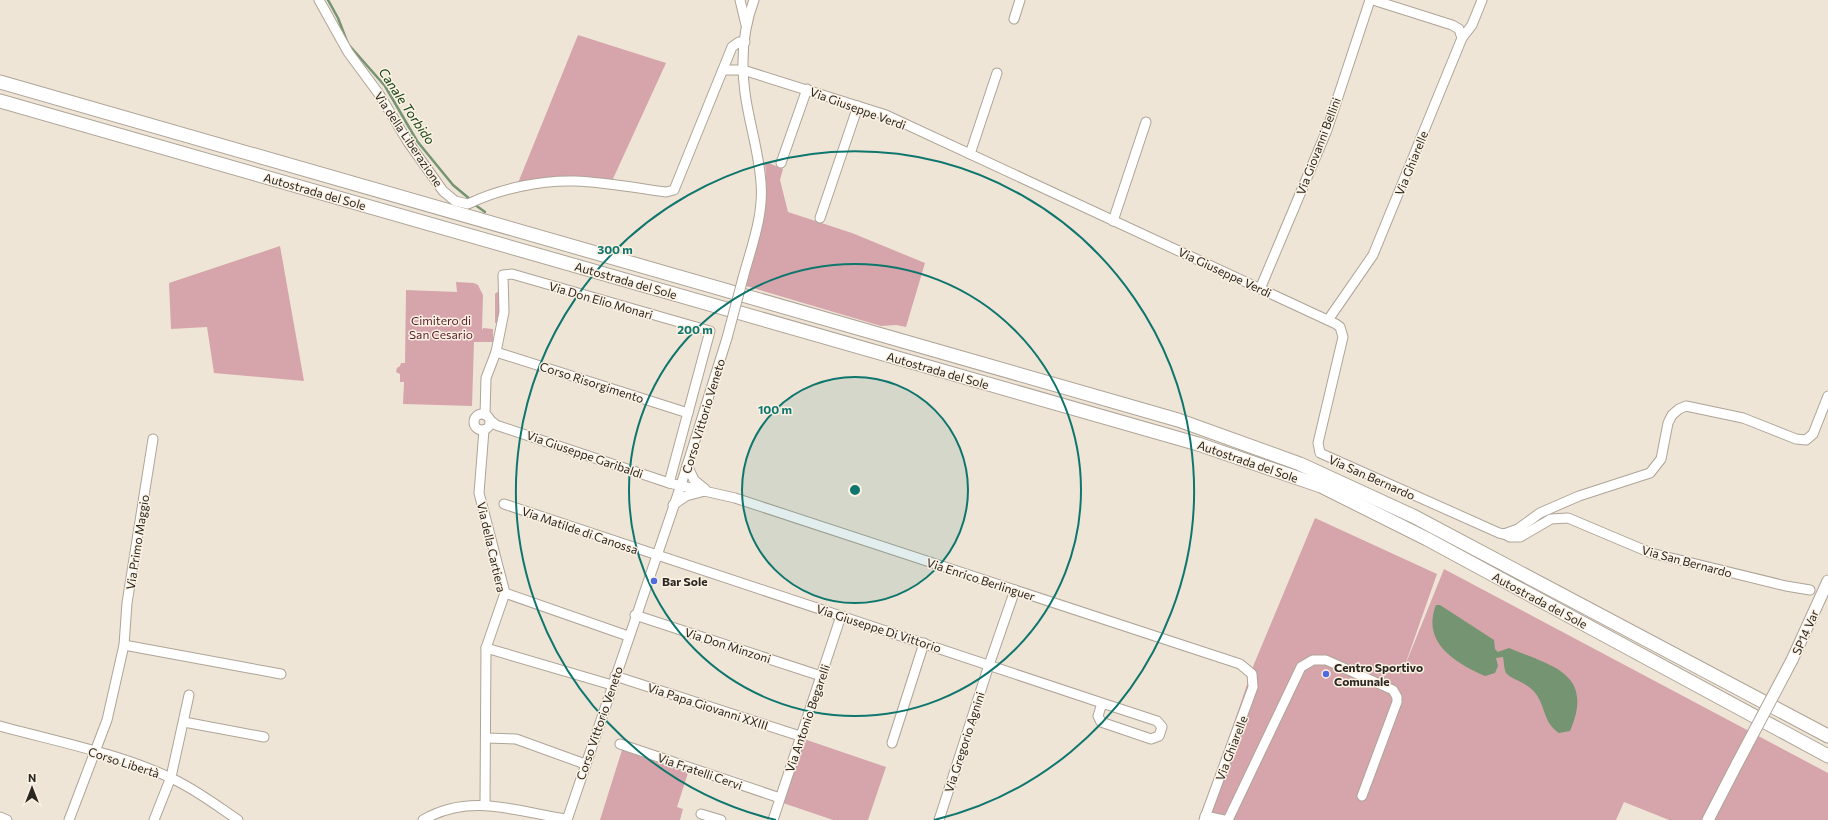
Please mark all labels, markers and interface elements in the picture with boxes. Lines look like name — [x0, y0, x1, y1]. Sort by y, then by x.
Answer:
water label: Canale Torbido — [375, 65, 439, 148]
street label: Via Giuseppe Verdi — [808, 84, 908, 132]
street label: Via della Liberazione — [372, 89, 446, 189]
street label: Via Giovanni Bellini — [1293, 95, 1343, 197]
street label: Via Ghiarelle — [1392, 129, 1430, 197]
street label: Autostrada del Sole — [262, 170, 368, 212]
text: 300 m — [597, 242, 633, 256]
street label: Via Giuseppe Verdi — [1176, 244, 1274, 300]
street label: Autostrada del Sole — [573, 259, 679, 301]
street label: Via Don Elio Monari — [547, 278, 655, 322]
park label: Cimitero di San Cesario — [409, 313, 473, 341]
text: 200 m — [677, 322, 713, 336]
street label: Autostrada del Sole — [885, 349, 991, 391]
street label: Corso Vittorio Veneto — [679, 357, 727, 475]
street label: Corso Risorgimento — [538, 359, 646, 405]
text: 100 m — [758, 402, 792, 416]
street label: Via Giuseppe Garibaldi — [525, 427, 645, 481]
street label: Autostrada del Sole — [1196, 437, 1300, 485]
street label: Via San Bernardo — [1327, 452, 1417, 502]
centre of rings — [848, 483, 862, 497]
street label: Via Primo Maggio — [123, 493, 151, 591]
street label: Via della Cartiera — [475, 500, 509, 594]
street label: Via Matilde di Canossa — [520, 504, 640, 556]
street label: Via San Bernardo — [1640, 542, 1734, 580]
street label: Via Enrico Berlinguer — [925, 555, 1037, 603]
street label: Autostrada del Sole — [1490, 569, 1590, 631]
place label: Bar Sole — [662, 574, 707, 588]
marker: Bar Sole — [649, 576, 659, 586]
street label: Via Giuseppe Di Vittorio — [815, 601, 943, 655]
street label: SP14 Var — [1789, 607, 1821, 657]
street label: Via Don Minzoni — [683, 624, 773, 666]
place label: Centro Sportivo Comunale — [1334, 660, 1423, 688]
street label: Via Antonio Begarelli — [782, 662, 832, 774]
street label: Corso Vittorio Veneto — [573, 664, 625, 782]
marker: Centro Sportivo Comunale — [1321, 669, 1331, 679]
street label: Via Papa Giovanni XXIII — [646, 680, 770, 732]
street label: Via Gregorio Agnini — [941, 690, 987, 794]
street label: Via Ghiarelle — [1212, 714, 1250, 782]
street label: Corso Libertà — [87, 744, 161, 780]
street label: Via Fratelli Cervi — [656, 750, 744, 792]
north arrow — [12, 768, 52, 808]
text: N — [28, 771, 36, 784]

